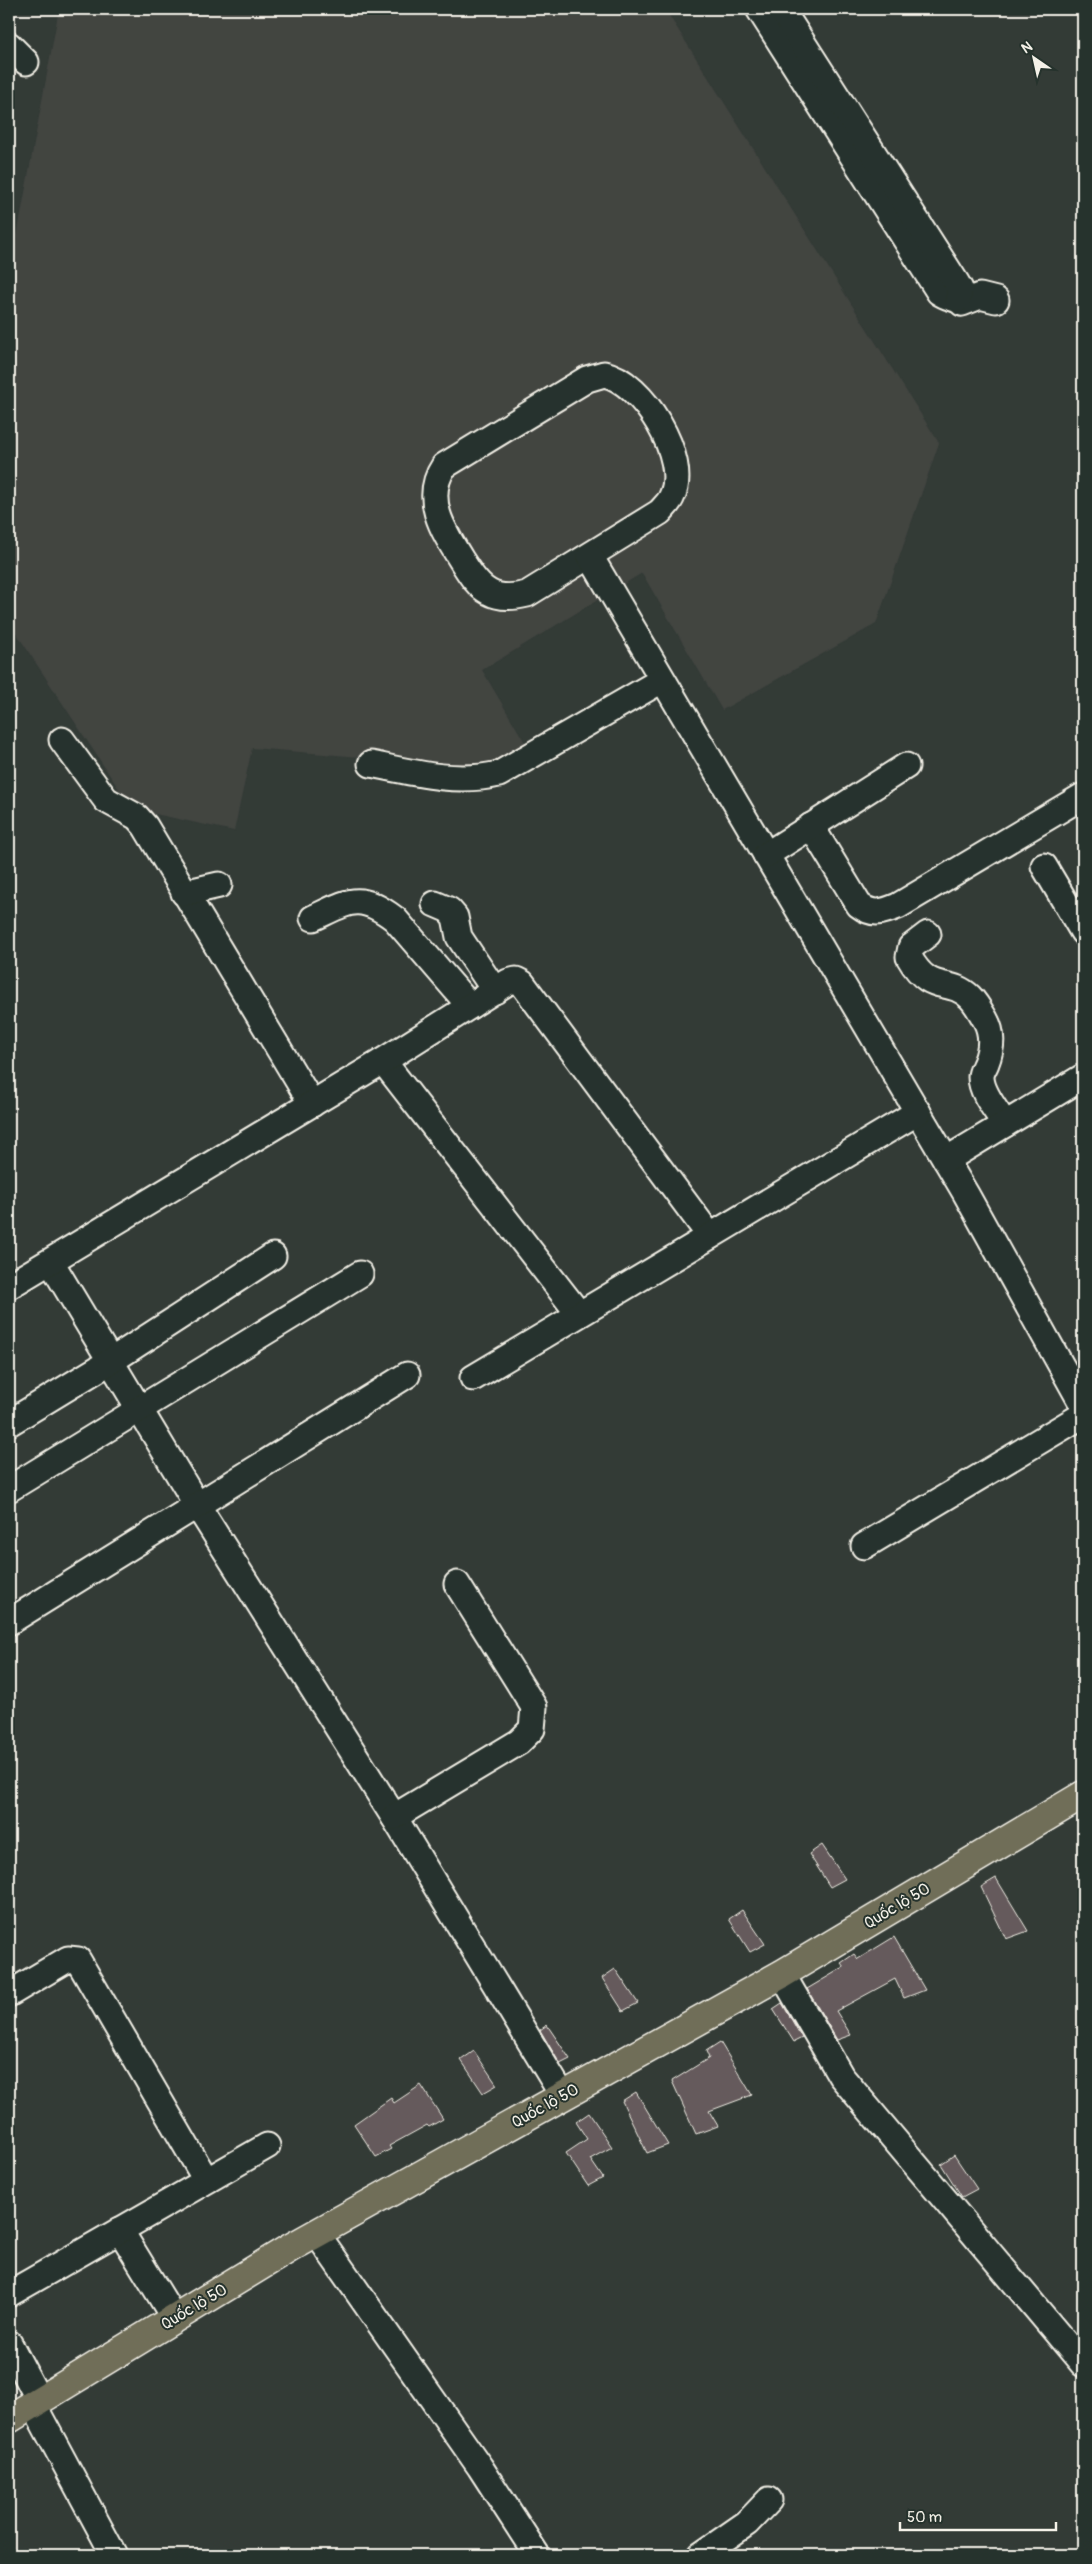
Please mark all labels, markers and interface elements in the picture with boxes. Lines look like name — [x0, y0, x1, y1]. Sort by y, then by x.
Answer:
north arrow — [1010, 32, 1060, 82]
text: N — [1018, 38, 1036, 57]
street label: Quốc lộ 50 — [860, 1878, 934, 1934]
street label: Quốc lộ 50 — [508, 2079, 582, 2133]
street label: Quốc lộ 50 — [157, 2279, 231, 2335]
scale bar — [900, 2499, 1056, 2531]
text: 50 m — [907, 2508, 942, 2527]

